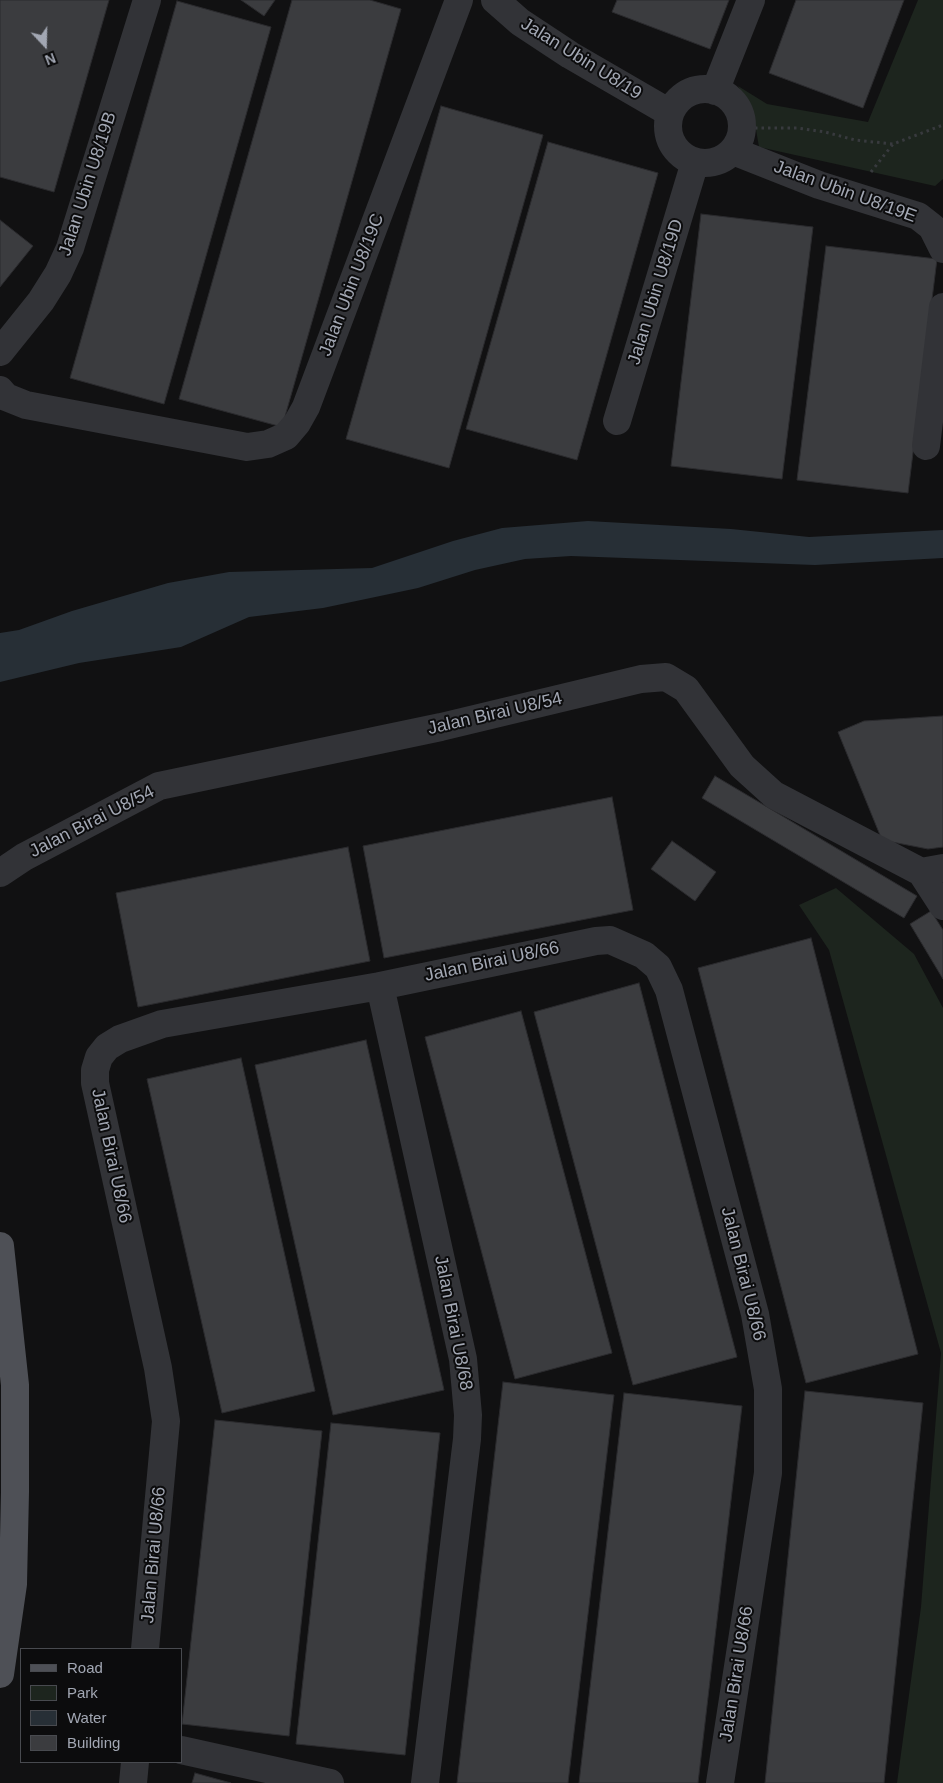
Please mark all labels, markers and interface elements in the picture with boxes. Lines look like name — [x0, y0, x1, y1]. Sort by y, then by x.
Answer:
street label: Jalan Ubin U8/19 — [517, 13, 645, 105]
north arrow — [20, 20, 70, 70]
text: N — [43, 50, 58, 68]
street label: Jalan Ubin U8/19B — [55, 109, 121, 259]
street label: Jalan Ubin U8/19E — [771, 156, 919, 228]
street label: Jalan Ubin U8/19C — [315, 211, 389, 359]
street label: Jalan Ubin U8/19D — [624, 217, 688, 367]
street label: Jalan Birai U8/54 — [426, 688, 564, 740]
street label: Jalan Birai U8/54 — [26, 781, 158, 863]
street label: Jalan Birai U8/66 — [423, 937, 561, 987]
street label: Jalan Birai U8/66 — [86, 1087, 136, 1225]
street label: Jalan Birai U8/66 — [716, 1205, 770, 1343]
street label: Jalan Birai U8/68 — [429, 1254, 477, 1392]
street label: Jalan Birai U8/66 — [137, 1486, 171, 1624]
street label: Jalan Birai U8/66 — [716, 1605, 758, 1743]
legend — [20, 1648, 182, 1763]
text: Road — [67, 1659, 103, 1676]
text: Park — [67, 1684, 98, 1701]
text: Water — [67, 1709, 106, 1726]
text: Building — [67, 1734, 120, 1751]

